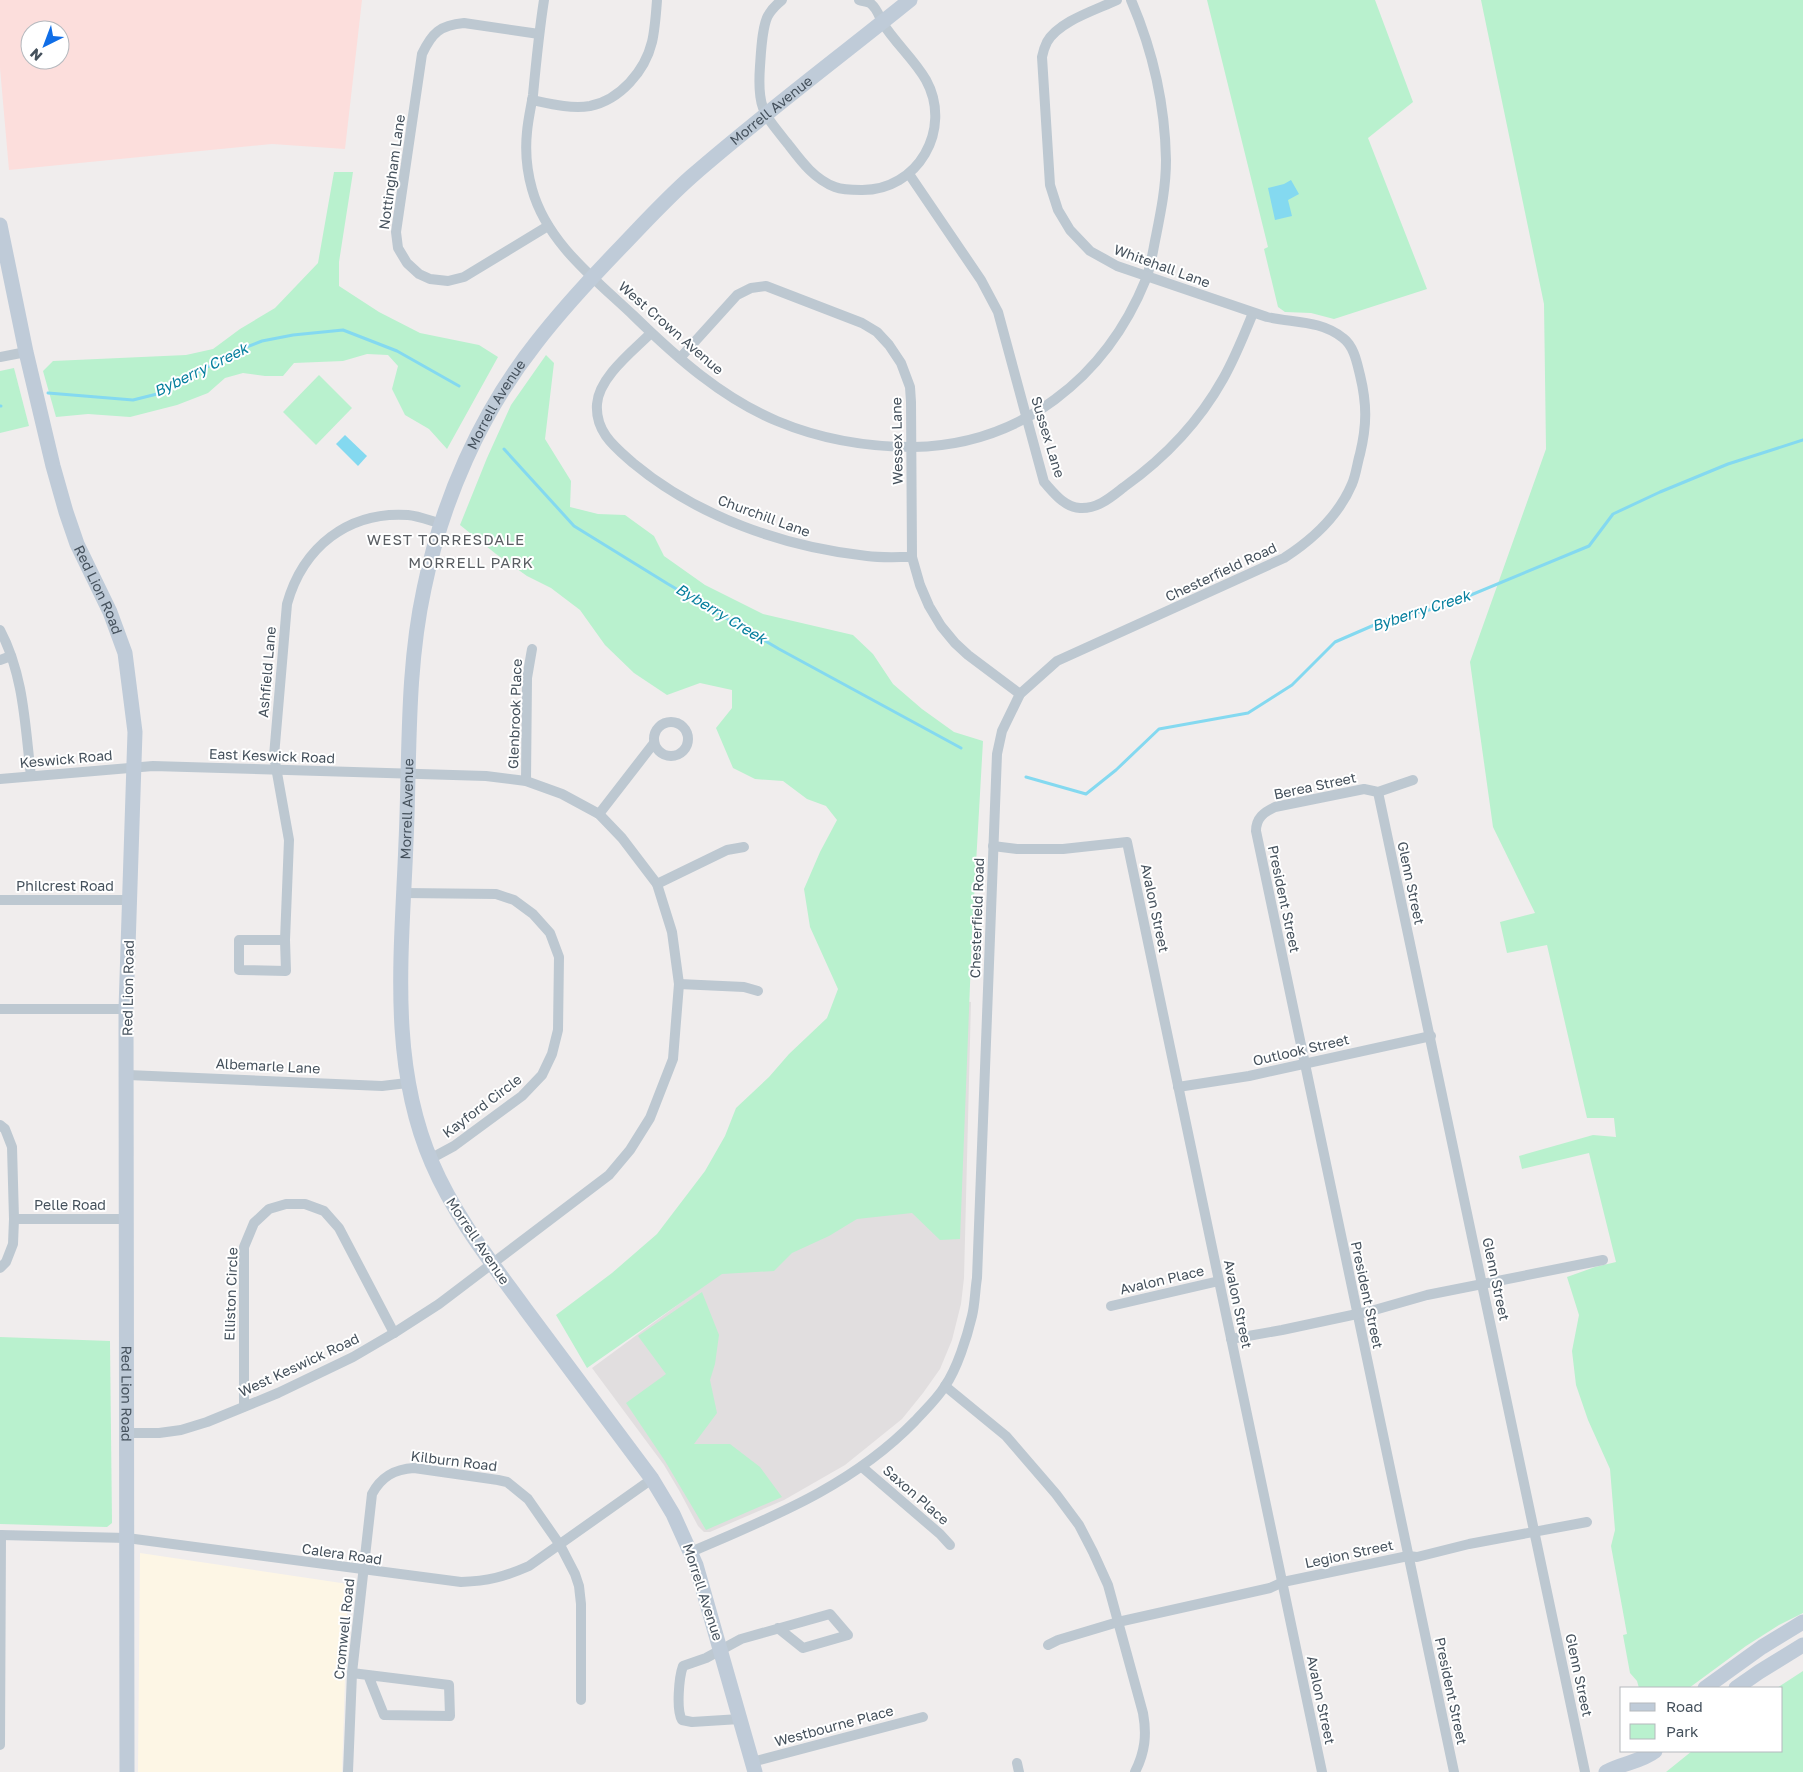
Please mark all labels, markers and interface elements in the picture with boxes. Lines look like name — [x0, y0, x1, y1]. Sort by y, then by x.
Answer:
north arrow — [20, 20, 70, 70]
text: N — [26, 45, 46, 65]
street label: Morrell Avenue — [726, 72, 816, 148]
street label: Nottingham Lane — [375, 113, 408, 231]
street label: Whitehall Lane — [1112, 240, 1213, 291]
street label: West Crown Avenue — [615, 277, 727, 378]
water label: Byberry Creek — [151, 338, 252, 401]
street label: Morrell Avenue — [463, 356, 529, 452]
street label: Sussex Lane — [1028, 394, 1069, 480]
street label: Wessex Lane — [887, 397, 906, 485]
street label: Churchill Lane — [716, 491, 813, 540]
district label: WEST TORRESDALE — [367, 530, 525, 548]
street label: Chesterfield Road — [1162, 538, 1279, 605]
street label: Red Lion Road — [71, 542, 126, 636]
district label: MORRELL PARK — [408, 553, 534, 571]
water label: Byberry Creek — [673, 579, 771, 649]
water label: Byberry Creek — [1369, 585, 1474, 635]
street label: Ashfield Lane — [254, 626, 279, 718]
street label: Glenbrook Place — [504, 659, 525, 769]
street label: East Keswick Road — [209, 745, 335, 766]
street label: Keswick Road — [19, 746, 113, 771]
street label: Morrell Avenue — [396, 758, 416, 860]
street label: Berea Street — [1272, 768, 1358, 803]
street label: Glenn Street — [1394, 840, 1429, 926]
street label: President Street — [1265, 844, 1304, 954]
street label: Chesterfield Road — [966, 857, 987, 979]
street label: Avalon Street — [1138, 862, 1173, 954]
street label: Philcrest Road — [16, 877, 114, 894]
street label: Red Lion Road — [118, 940, 137, 1036]
street label: Outlook Street — [1251, 1030, 1351, 1069]
street label: Albemarle Lane — [215, 1054, 321, 1077]
street label: Kayford Circle — [439, 1070, 525, 1141]
street label: Morrell Avenue — [443, 1194, 514, 1287]
street label: Pelle Road — [34, 1196, 106, 1213]
street label: Glenn Street — [1479, 1236, 1514, 1322]
street label: President Street — [1348, 1240, 1387, 1350]
street label: Elliston Circle — [220, 1247, 241, 1341]
street label: Avalon Street — [1221, 1258, 1256, 1350]
street label: Avalon Place — [1118, 1262, 1206, 1297]
street label: West Keswick Road — [236, 1329, 362, 1400]
street label: Red Lion Road — [118, 1345, 136, 1442]
street label: Kilburn Road — [410, 1447, 498, 1474]
street label: Saxon Place — [880, 1461, 953, 1528]
street label: Legion Street — [1303, 1536, 1395, 1571]
street label: Calera Road — [301, 1539, 383, 1568]
street label: Morrell Avenue — [680, 1541, 727, 1643]
street label: Cromwell Road — [330, 1578, 357, 1680]
street label: Glenn Street — [1562, 1632, 1597, 1718]
street label: President Street — [1432, 1636, 1471, 1746]
street label: Avalon Street — [1304, 1654, 1339, 1746]
legend — [1620, 1687, 1783, 1752]
text: Road — [1666, 1697, 1703, 1715]
street label: Westbourne Place — [773, 1701, 895, 1750]
text: Park — [1666, 1722, 1699, 1740]

